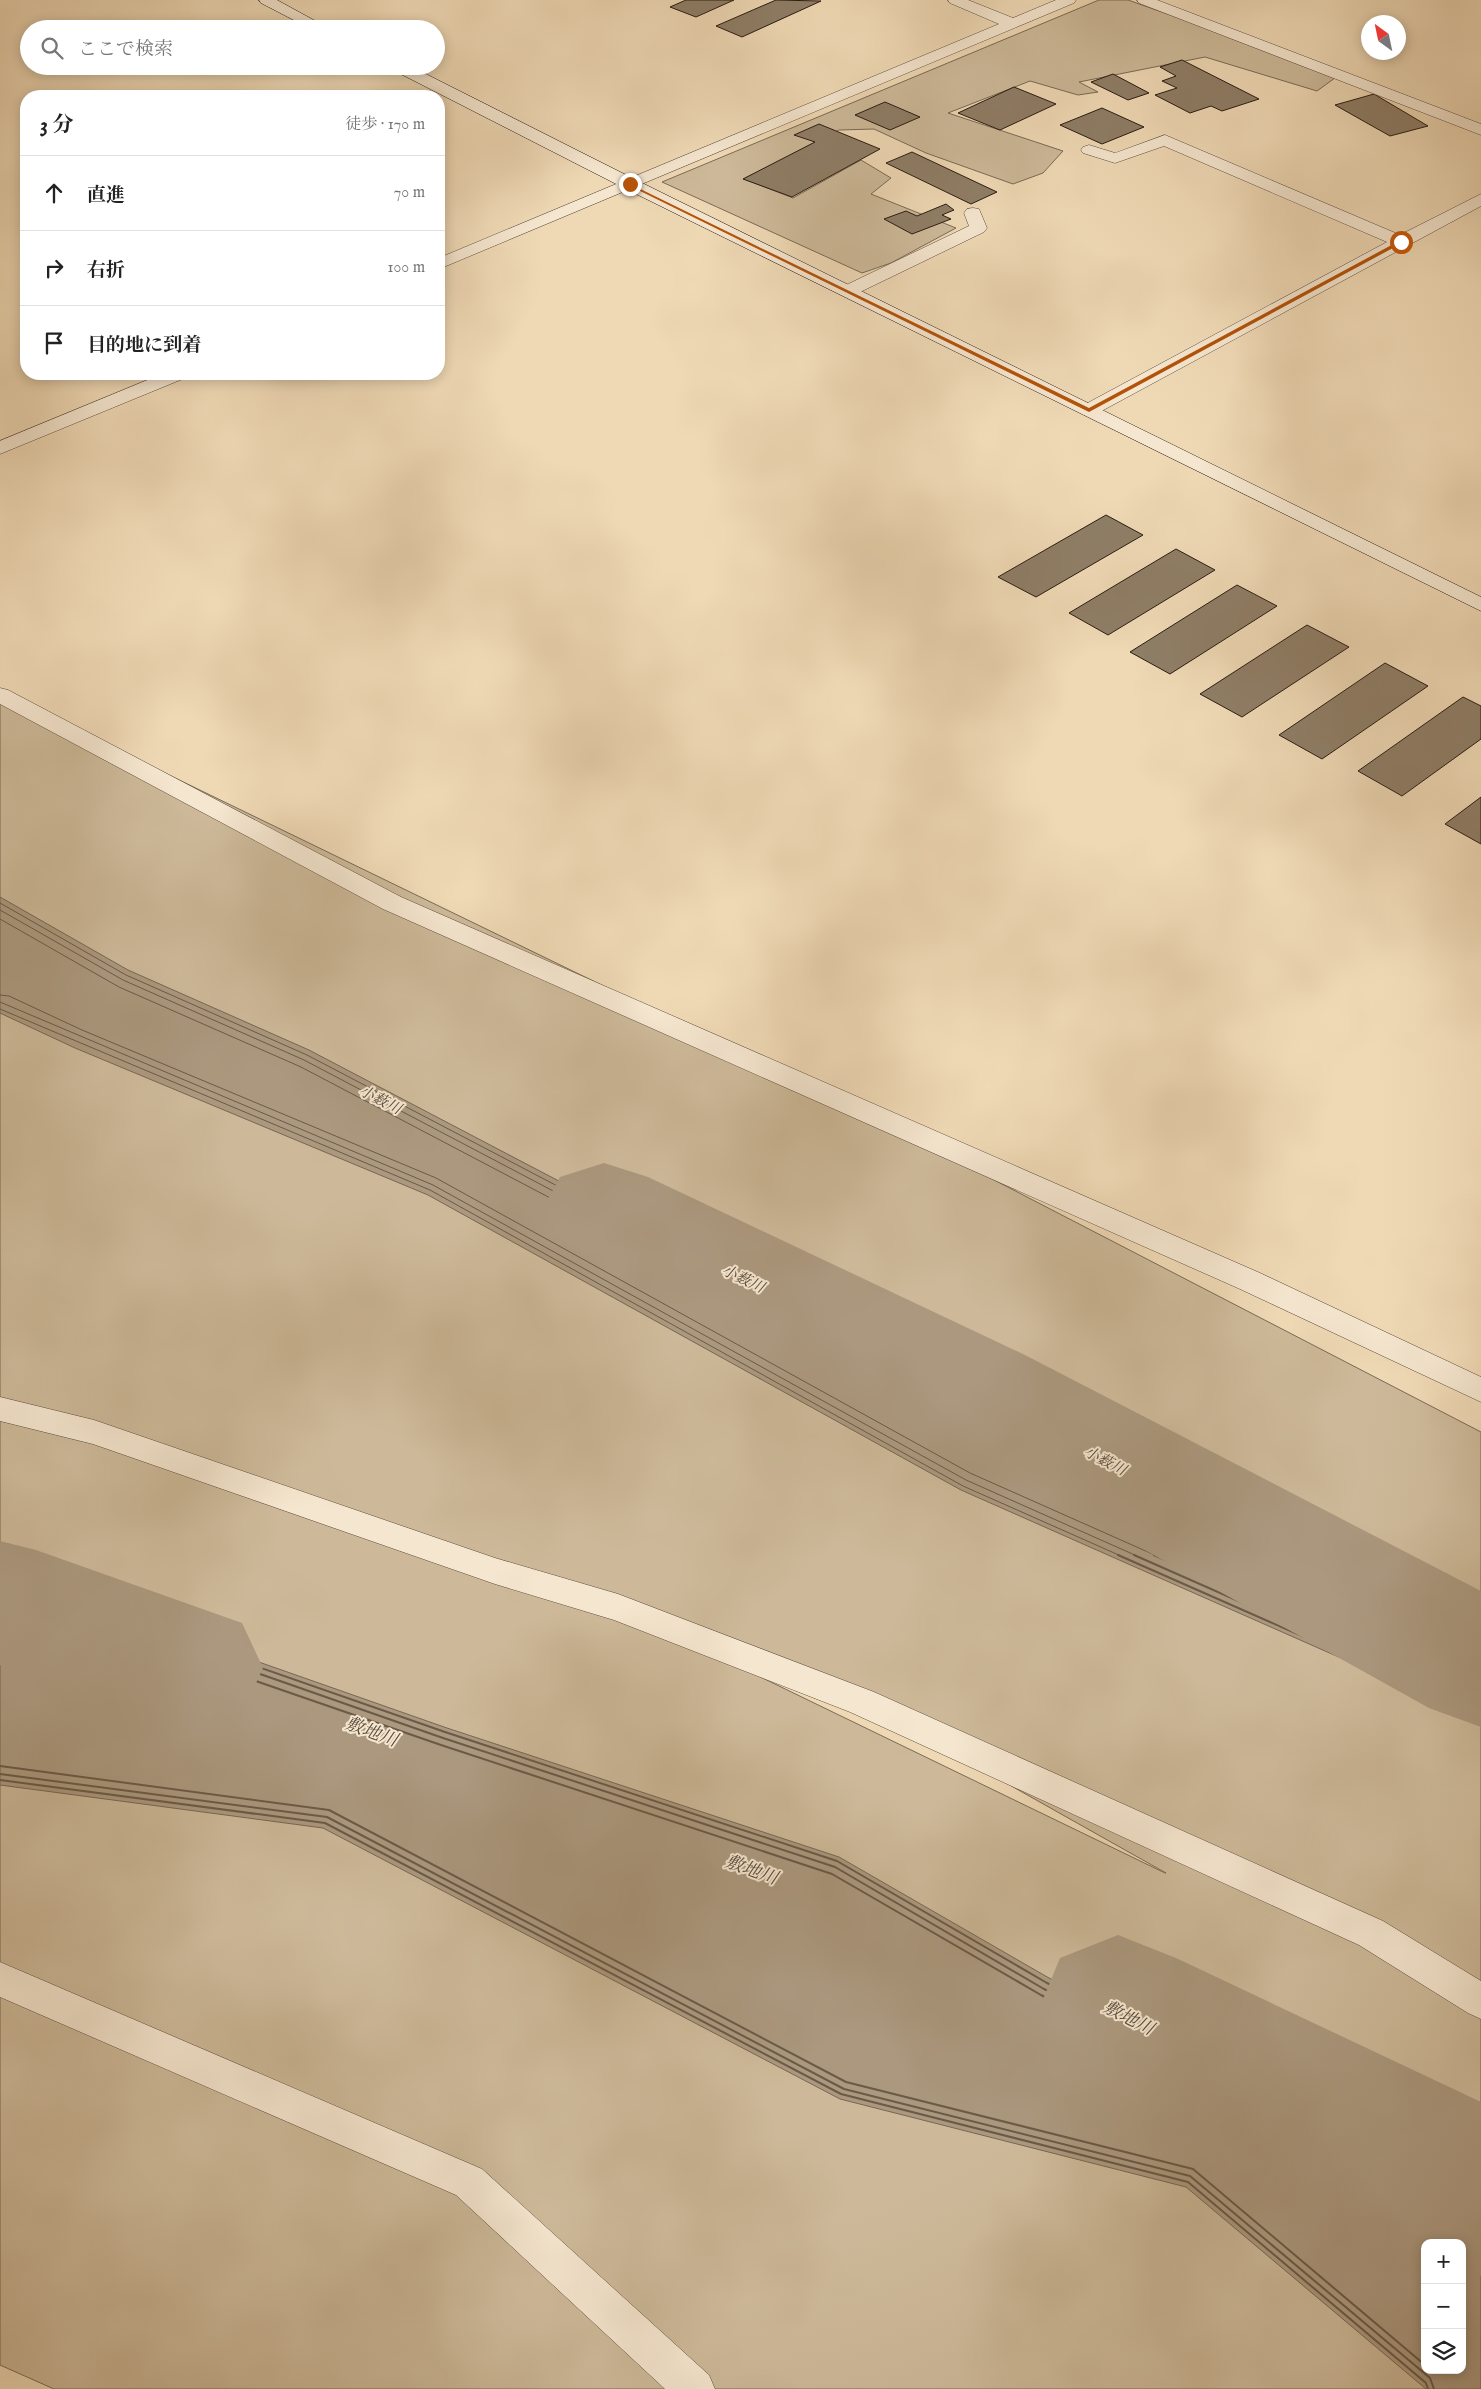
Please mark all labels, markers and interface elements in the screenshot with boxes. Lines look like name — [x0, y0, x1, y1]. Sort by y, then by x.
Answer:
north arrow — [1361, 15, 1406, 60]
search box — [20, 20, 445, 75]
icon: search — [38, 34, 66, 62]
text: ここで検索 — [78, 38, 173, 62]
text: 3 分 — [40, 112, 73, 139]
text: 徒歩 · 170 m — [345, 115, 425, 135]
route end — [619, 173, 642, 196]
icon: ahead — [40, 179, 68, 207]
text: 70 m — [394, 183, 425, 203]
text: 直進 — [87, 184, 125, 208]
route start — [1390, 231, 1413, 254]
icon: right — [40, 254, 68, 282]
text: 100 m — [388, 258, 425, 278]
text: 右折 — [87, 259, 125, 283]
icon: arrive — [40, 329, 68, 357]
text: 目的地に到着 — [87, 334, 201, 358]
water label: 小薮川 — [356, 1081, 406, 1120]
water label: 小薮川 — [719, 1261, 769, 1298]
water label: 小薮川 — [1081, 1442, 1131, 1481]
water label: 敷地川 — [342, 1713, 402, 1754]
water label: 敷地川 — [722, 1851, 782, 1892]
water label: 敷地川 — [1099, 1996, 1159, 2042]
map controls — [1421, 2239, 1466, 2374]
button: + — [1421, 2239, 1466, 2284]
button: − — [1421, 2284, 1466, 2329]
button: layers — [1421, 2329, 1466, 2374]

